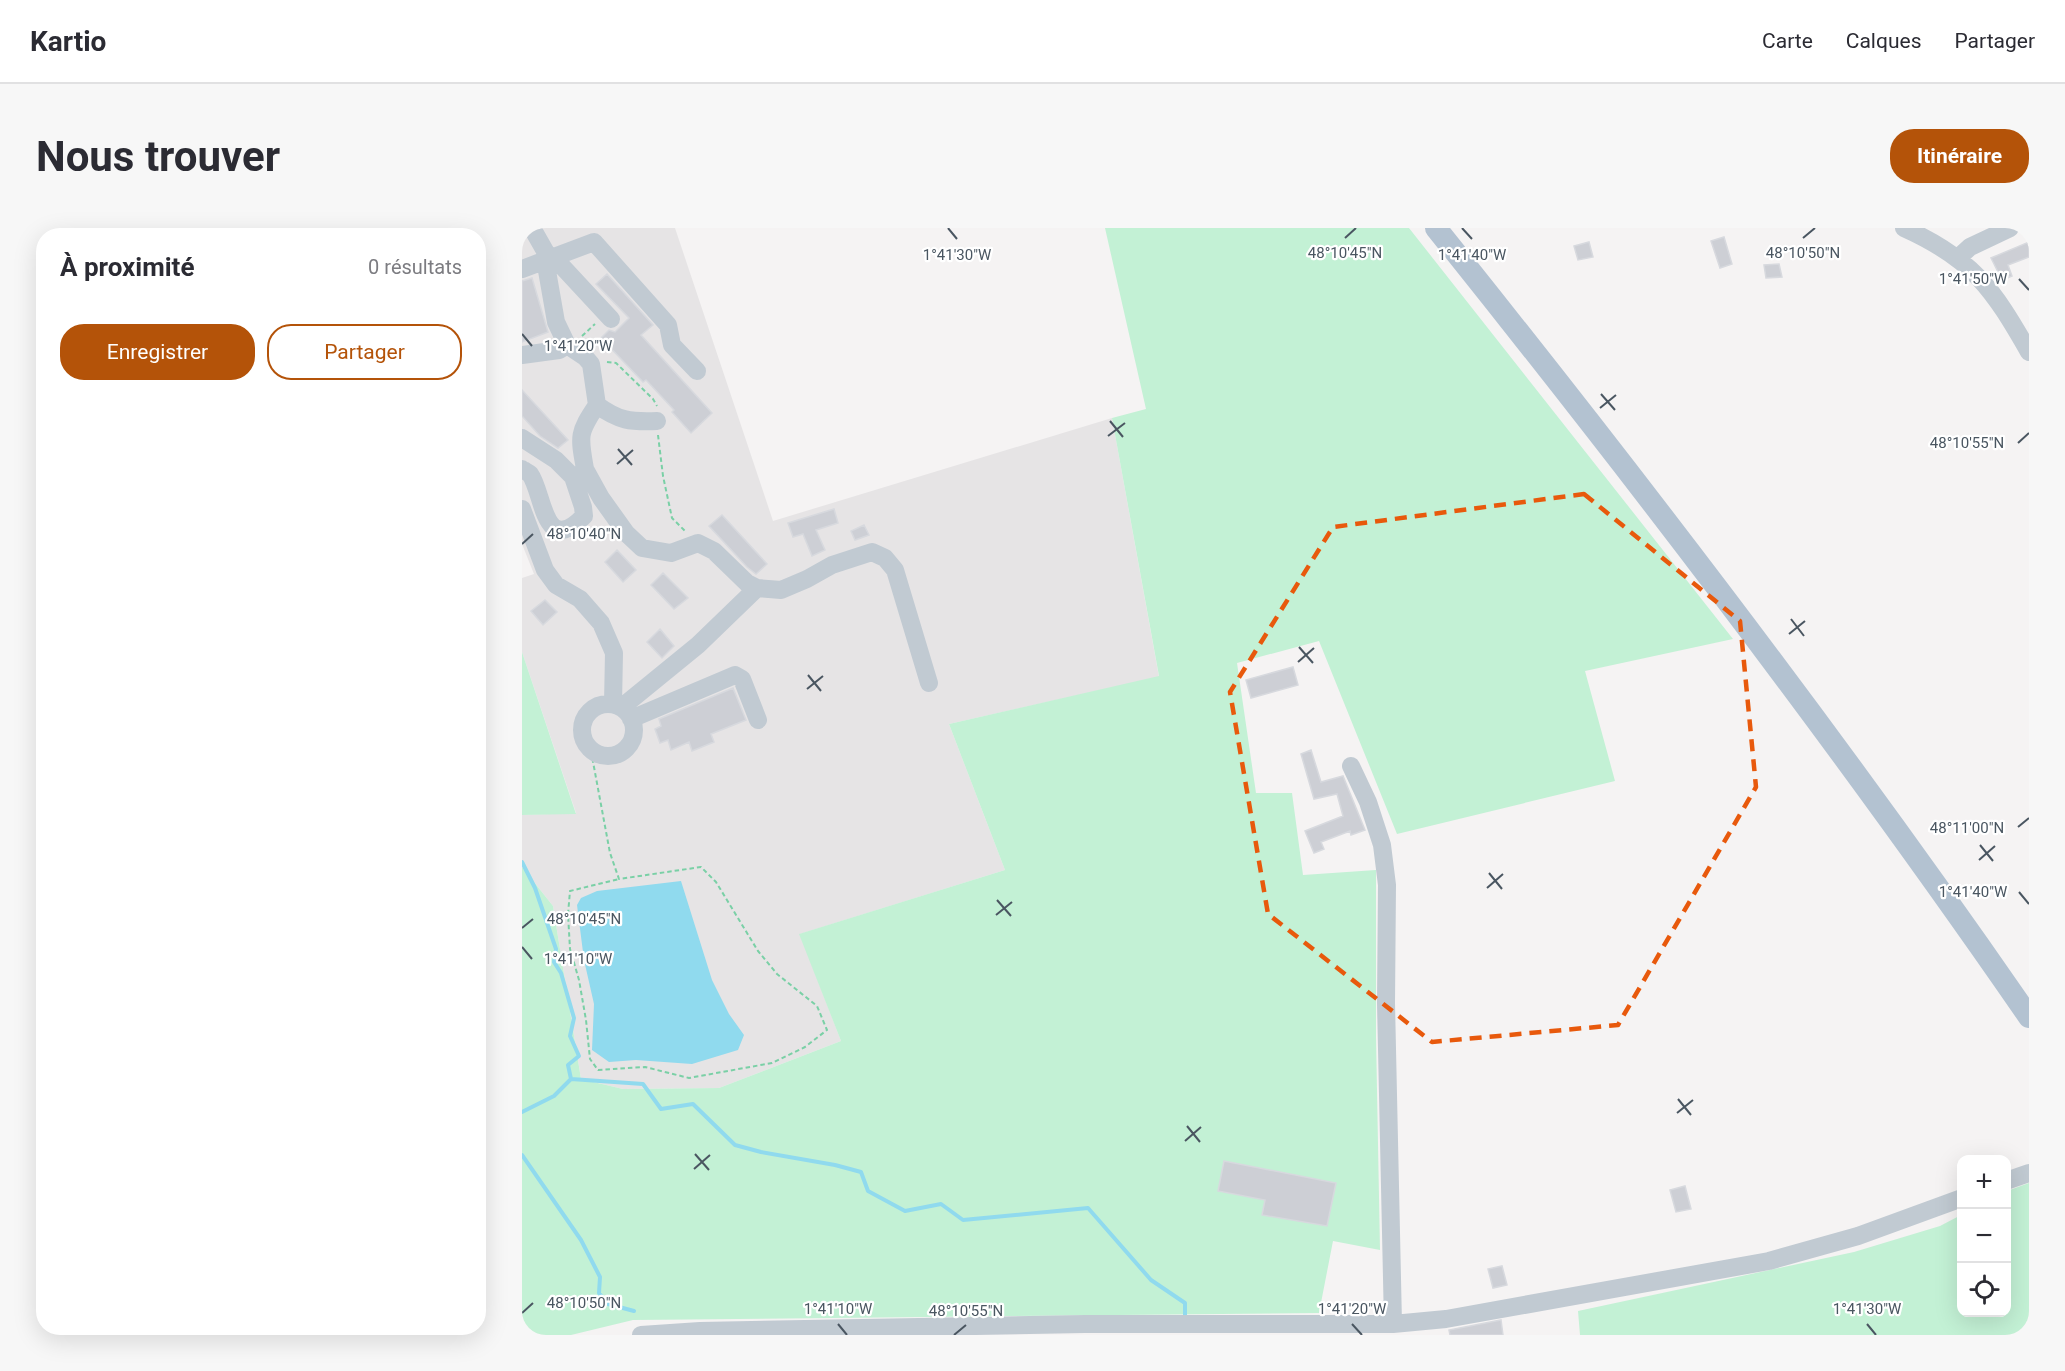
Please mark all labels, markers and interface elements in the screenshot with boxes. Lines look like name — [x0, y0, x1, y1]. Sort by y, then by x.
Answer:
text: Kartio — [30, 25, 106, 58]
text: Carte — [1762, 29, 1813, 53]
text: Calques — [1846, 29, 1921, 53]
text: Partager — [1954, 29, 2035, 53]
button: Itinéraire — [1890, 129, 2029, 183]
text: Nous trouver — [36, 132, 280, 181]
text: 48°10'45"N — [1308, 244, 1382, 262]
text: 48°10'50"N — [1766, 244, 1840, 262]
text: 1°41'30"W — [923, 246, 991, 264]
text: 1°41'40"W — [1438, 246, 1506, 264]
text: À proximité — [60, 252, 194, 282]
text: 0 résultats — [368, 255, 462, 279]
text: 1°41'50"W — [1939, 270, 2007, 288]
button: Enregistrer — [60, 324, 255, 380]
button: Partager — [267, 324, 462, 380]
text: 1°41'20"W — [544, 337, 612, 355]
text: 48°10'55"N — [1930, 434, 2004, 452]
text: 48°10'40"N — [547, 525, 621, 543]
text: 48°11'00"N — [1930, 819, 2004, 837]
text: 1°41'40"W — [1939, 883, 2007, 901]
text: 48°10'45"N — [547, 910, 621, 928]
text: 1°41'10"W — [544, 950, 612, 968]
map controls — [1957, 1155, 2011, 1317]
button: + — [1957, 1155, 2011, 1209]
button: − — [1957, 1209, 2011, 1263]
button: locate — [1957, 1263, 2011, 1317]
text: 48°10'50"N — [547, 1294, 621, 1312]
text: 1°41'10"W — [804, 1300, 872, 1318]
text: 1°41'20"W — [1318, 1300, 1386, 1318]
text: 1°41'30"W — [1833, 1300, 1901, 1318]
text: 48°10'55"N — [929, 1302, 1003, 1320]

